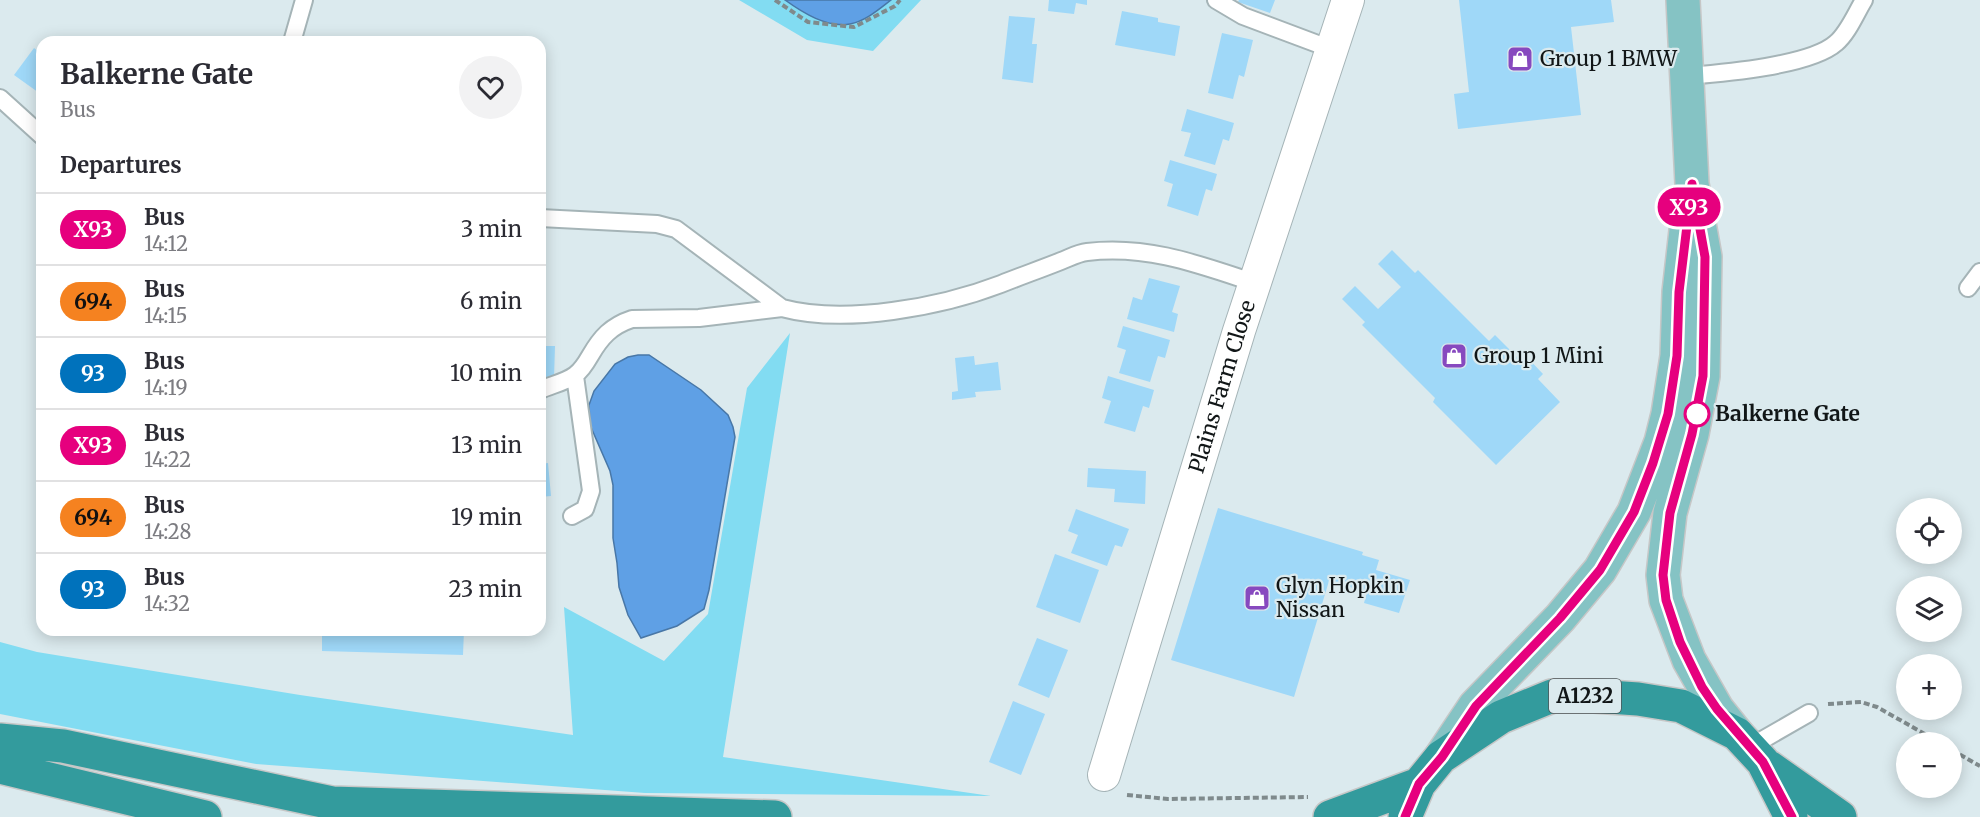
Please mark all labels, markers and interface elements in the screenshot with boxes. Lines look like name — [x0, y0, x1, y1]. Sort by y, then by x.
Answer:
shop icon: Group 1 BMW — [1505, 44, 1535, 74]
place label: Group 1 BMW — [1540, 45, 1678, 72]
text: Balkerne Gate — [60, 56, 253, 92]
button: heart — [459, 56, 522, 119]
text: Bus — [60, 97, 96, 122]
text: Departures — [60, 151, 182, 179]
line badge: X93 — [1654, 188, 1724, 226]
text: X93 — [1670, 194, 1708, 221]
text: Bus — [144, 203, 185, 231]
text: 3 min — [461, 215, 522, 243]
text: X93 — [74, 216, 112, 243]
text: 14:12 — [144, 231, 188, 256]
text: Bus — [144, 275, 185, 303]
text: 6 min — [460, 287, 522, 315]
text: 694 — [74, 288, 112, 315]
street label: Plains Farm Close — [1183, 297, 1261, 476]
text: 14:15 — [144, 303, 187, 328]
shop icon: Group 1 Mini — [1439, 341, 1469, 371]
place label: Group 1 Mini — [1474, 342, 1604, 369]
text: Bus — [144, 347, 185, 375]
text: 10 min — [450, 359, 522, 387]
text: 93 — [81, 360, 105, 387]
text: 14:19 — [144, 375, 188, 400]
place label: Balkerne Gate — [1715, 400, 1860, 427]
marker: Balkerne Gate — [1684, 401, 1710, 427]
text: Bus — [144, 419, 185, 447]
text: 13 min — [451, 431, 522, 459]
text: X93 — [74, 432, 112, 459]
text: 14:22 — [144, 447, 191, 472]
text: Bus — [144, 491, 185, 519]
map controls — [1896, 498, 1962, 798]
button: locate — [1896, 498, 1962, 564]
text: 19 min — [451, 503, 522, 531]
text: 694 — [74, 504, 112, 531]
text: 14:28 — [144, 519, 191, 544]
text: Bus — [144, 563, 185, 591]
place label: Glyn Hopkin Nissan — [1276, 572, 1404, 623]
text: 23 min — [448, 575, 522, 603]
text: 93 — [81, 576, 105, 603]
button: layers — [1896, 576, 1962, 642]
shop icon: Glyn Hopkin Nissan — [1242, 583, 1272, 613]
text: 14:32 — [144, 591, 190, 616]
button: + — [1896, 654, 1962, 720]
road number: A1232 — [1549, 679, 1621, 713]
button: − — [1896, 732, 1962, 798]

